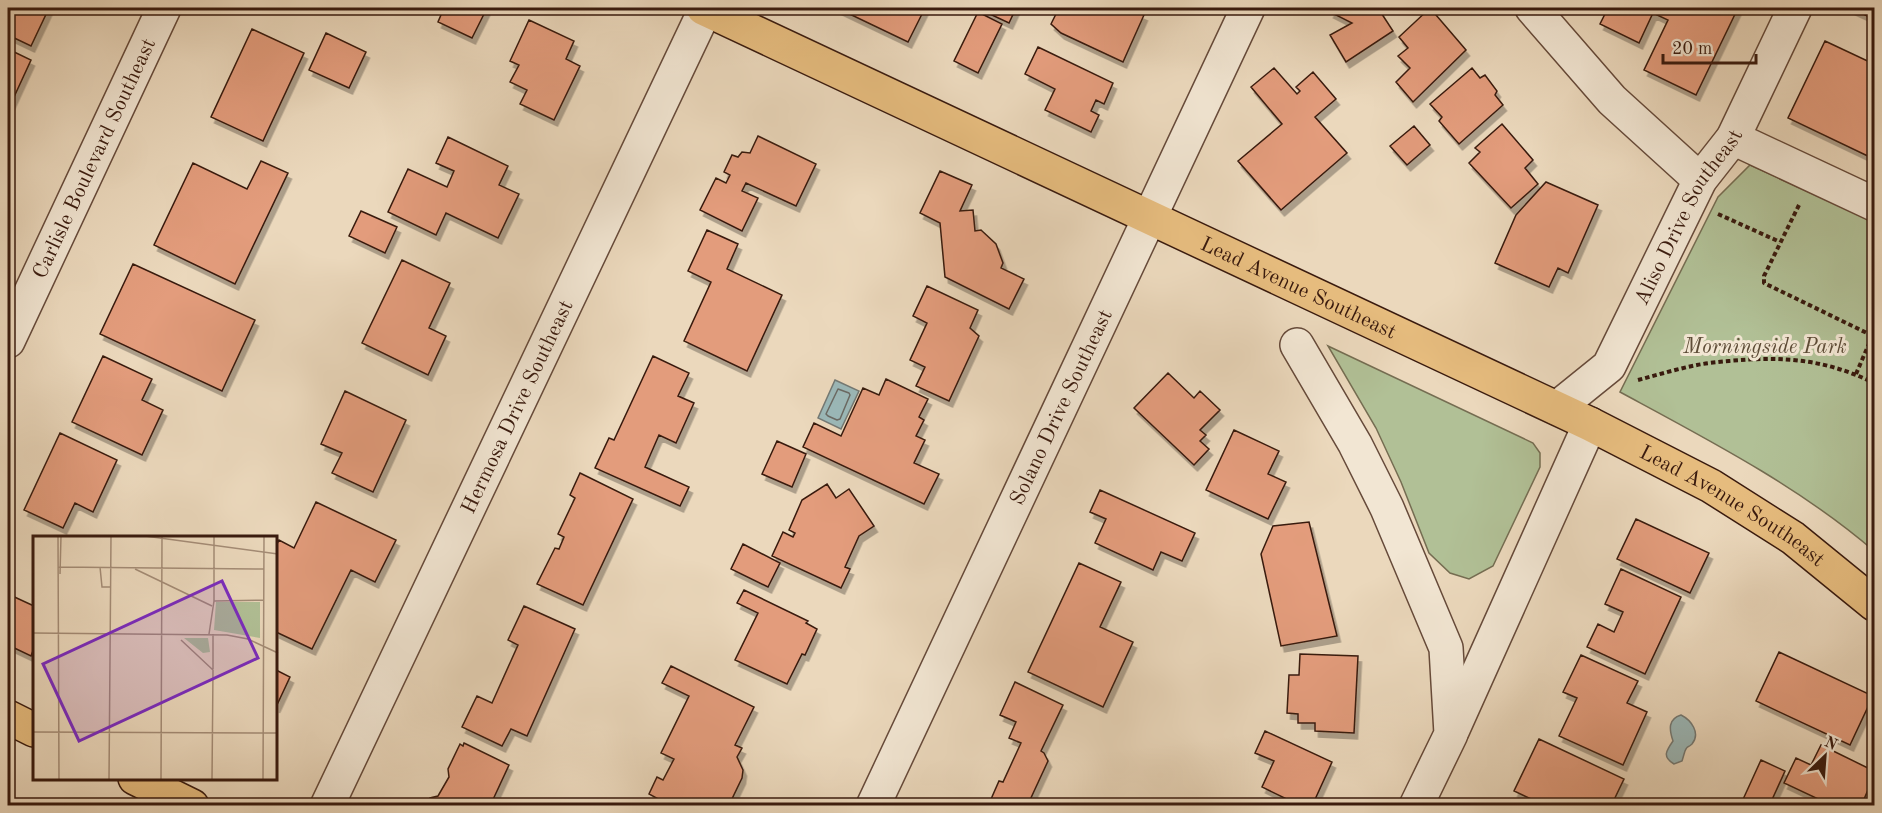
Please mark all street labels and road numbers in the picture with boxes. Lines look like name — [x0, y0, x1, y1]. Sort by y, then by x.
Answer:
street label: Carlisle Boulevard Southeast — [30, 35, 160, 282]
street label: Aliso Drive Southeast — [1631, 127, 1747, 309]
street label: Lead Avenue Southeast — [1197, 234, 1399, 344]
street label: Hermosa Drive Southeast — [458, 297, 578, 517]
street label: Solano Drive Southeast — [1007, 306, 1117, 509]
street label: Lead Avenue Southeast — [1636, 442, 1828, 571]

